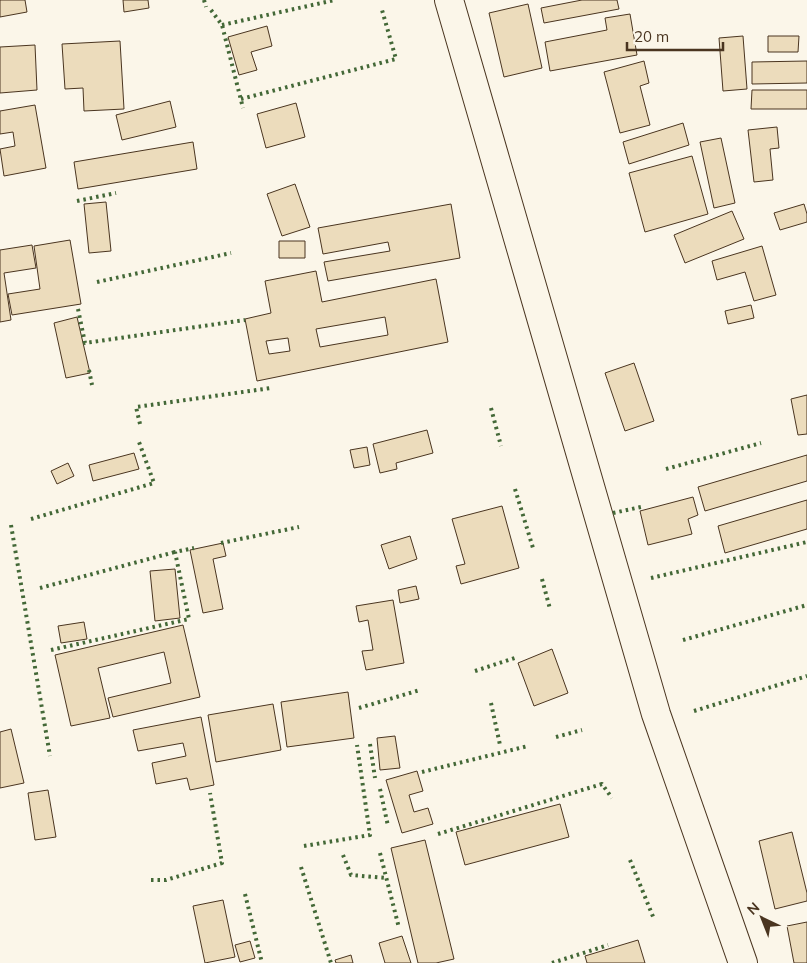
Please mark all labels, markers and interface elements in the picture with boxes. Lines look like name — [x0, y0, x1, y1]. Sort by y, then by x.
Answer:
scale bar — [627, 20, 723, 52]
text: 20 m — [634, 27, 669, 46]
north arrow — [737, 893, 787, 943]
text: N — [743, 898, 763, 919]

